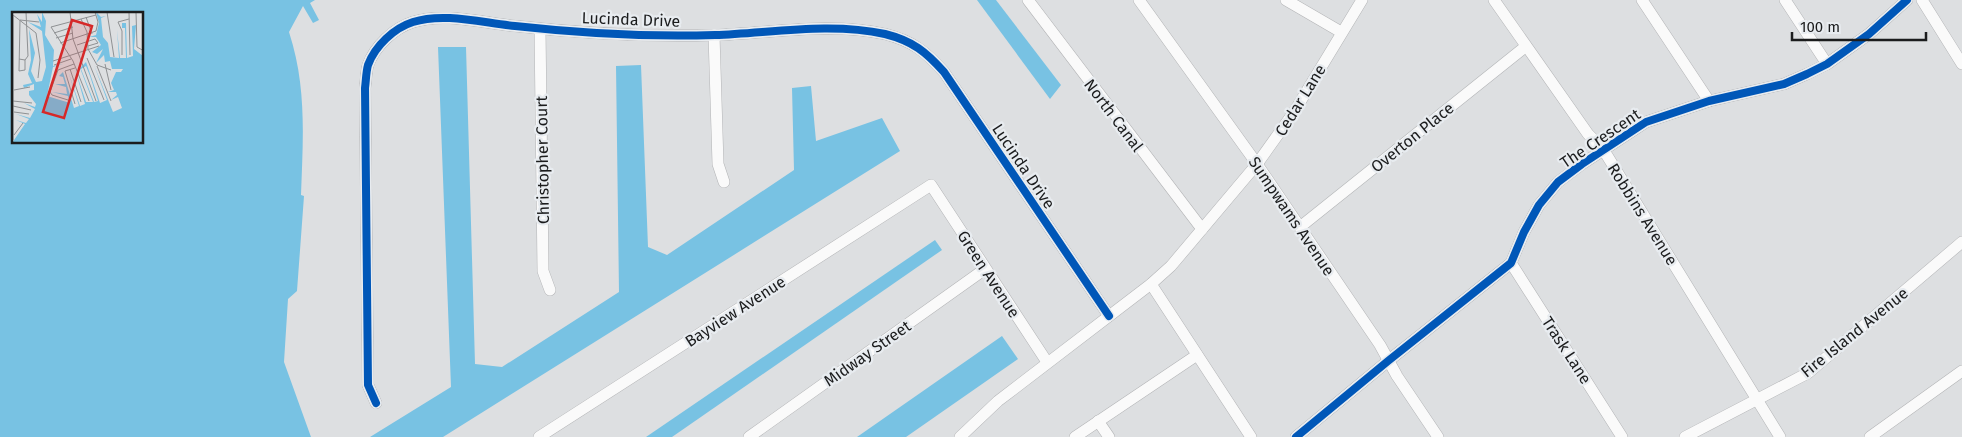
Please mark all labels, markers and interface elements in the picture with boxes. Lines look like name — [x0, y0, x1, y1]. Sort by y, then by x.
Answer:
street label: Lucinda Drive — [581, 8, 681, 31]
scale bar — [1792, 10, 1926, 42]
inset map — [12, 12, 144, 144]
text: 100 m — [1800, 18, 1840, 36]
street label: Cedar Lane — [1271, 61, 1330, 139]
street label: North Canal — [1080, 75, 1147, 156]
street label: Christopher Court — [532, 95, 553, 224]
street label: Overton Place — [1367, 98, 1457, 176]
street label: The Crescent — [1557, 105, 1644, 172]
street label: Lucinda Drive — [988, 120, 1059, 212]
street label: Sumpwams Avenue — [1245, 153, 1339, 280]
street label: Robbins Avenue — [1604, 160, 1682, 269]
street label: Green Avenue — [953, 227, 1024, 321]
street label: Bayview Avenue — [681, 272, 789, 351]
street label: Fire Island Avenue — [1797, 283, 1912, 381]
street label: Trask Lane — [1538, 313, 1595, 388]
street label: Midway Street — [820, 316, 915, 390]

